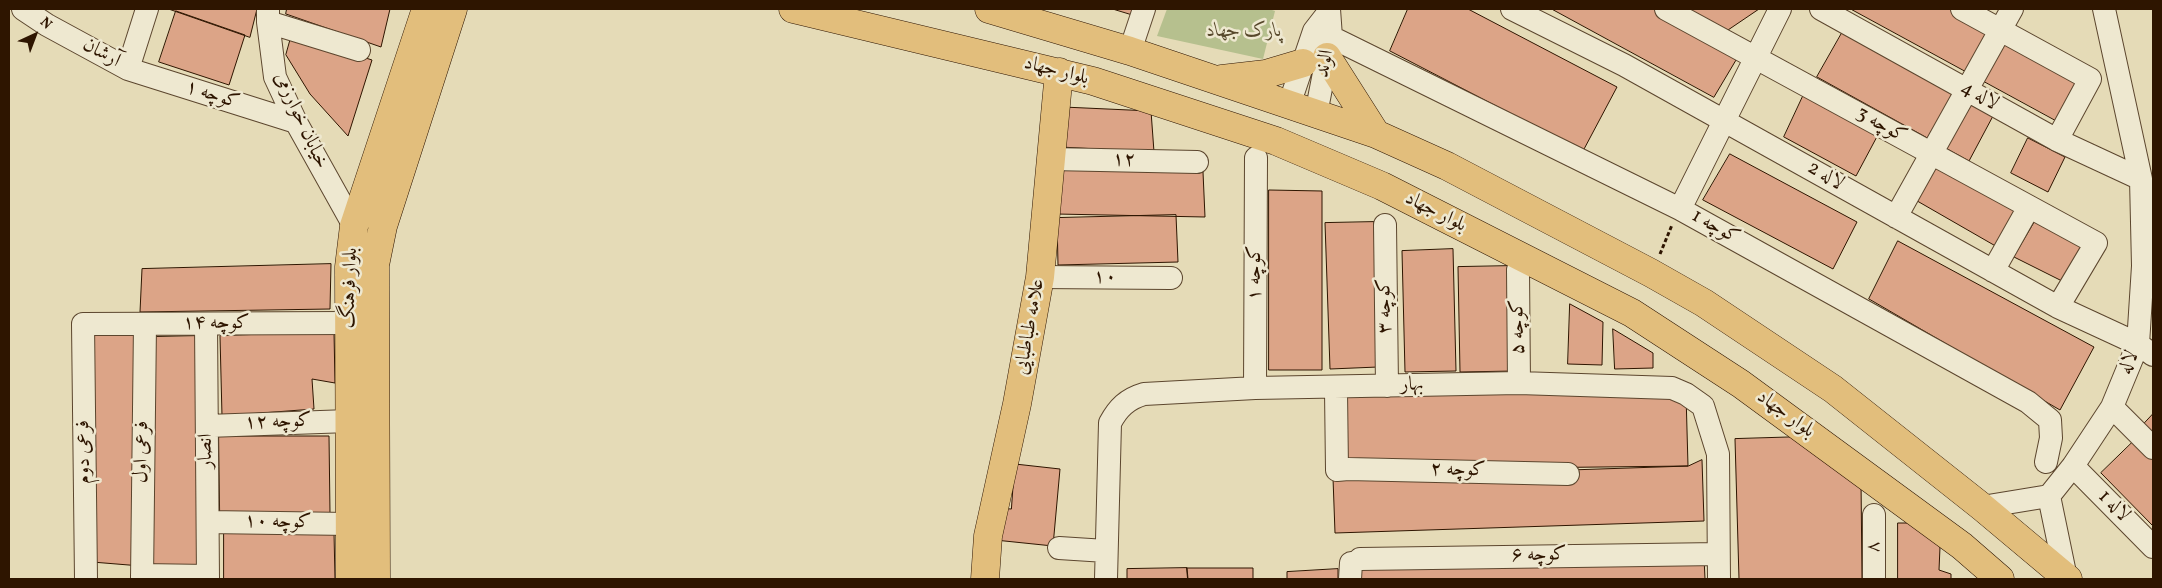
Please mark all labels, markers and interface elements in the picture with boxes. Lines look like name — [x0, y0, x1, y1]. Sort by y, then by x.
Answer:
north arrow — [10, 10, 60, 60]
text: N — [35, 13, 56, 34]
park label: پارک جهاد — [1206, 20, 1282, 44]
street label: آرشان — [78, 34, 124, 74]
street label: الوند — [1312, 48, 1340, 80]
street label: بلوار جهاد — [1021, 52, 1091, 92]
street label: خیابان خوارزمی — [267, 69, 333, 173]
street label: کوچه ۱ — [182, 76, 242, 116]
street label: لاله 4 — [1956, 77, 2002, 117]
street label: کوچه 3 — [1852, 102, 1910, 150]
street label: ۱۲ — [1112, 149, 1136, 173]
street label: لاله 2 — [1802, 157, 1848, 197]
street label: بلوار جهاد — [1400, 187, 1470, 239]
street label: کوچه 1 — [1687, 205, 1743, 251]
street label: کوچه ۱ — [1244, 245, 1268, 301]
street label: بلوار فرهنگ — [338, 247, 364, 329]
street label: ۱۰ — [1093, 266, 1117, 290]
street label: علامه طباطبایی — [1011, 277, 1051, 377]
street label: کوچه ۳ — [1374, 278, 1398, 334]
street label: کوچه ۵ — [1507, 299, 1531, 355]
street label: کوچه ۱۴ — [182, 312, 250, 336]
street label: لاله — [2114, 347, 2146, 379]
street label: بهار — [1400, 374, 1424, 398]
street label: بلوار جهاد — [1751, 386, 1819, 444]
street label: کوچه ۱۲ — [244, 410, 312, 436]
street label: فرعی دوم — [72, 420, 98, 484]
street label: فرعی اول — [130, 420, 156, 484]
street label: انصار — [195, 433, 219, 469]
street label: کوچه ۲ — [1430, 459, 1486, 483]
street label: لاله 1 — [2092, 486, 2134, 528]
street label: کوچه ۱۰ — [244, 510, 312, 536]
street label: ۸ — [1862, 541, 1886, 553]
street label: کوچه ۶ — [1511, 544, 1567, 568]

